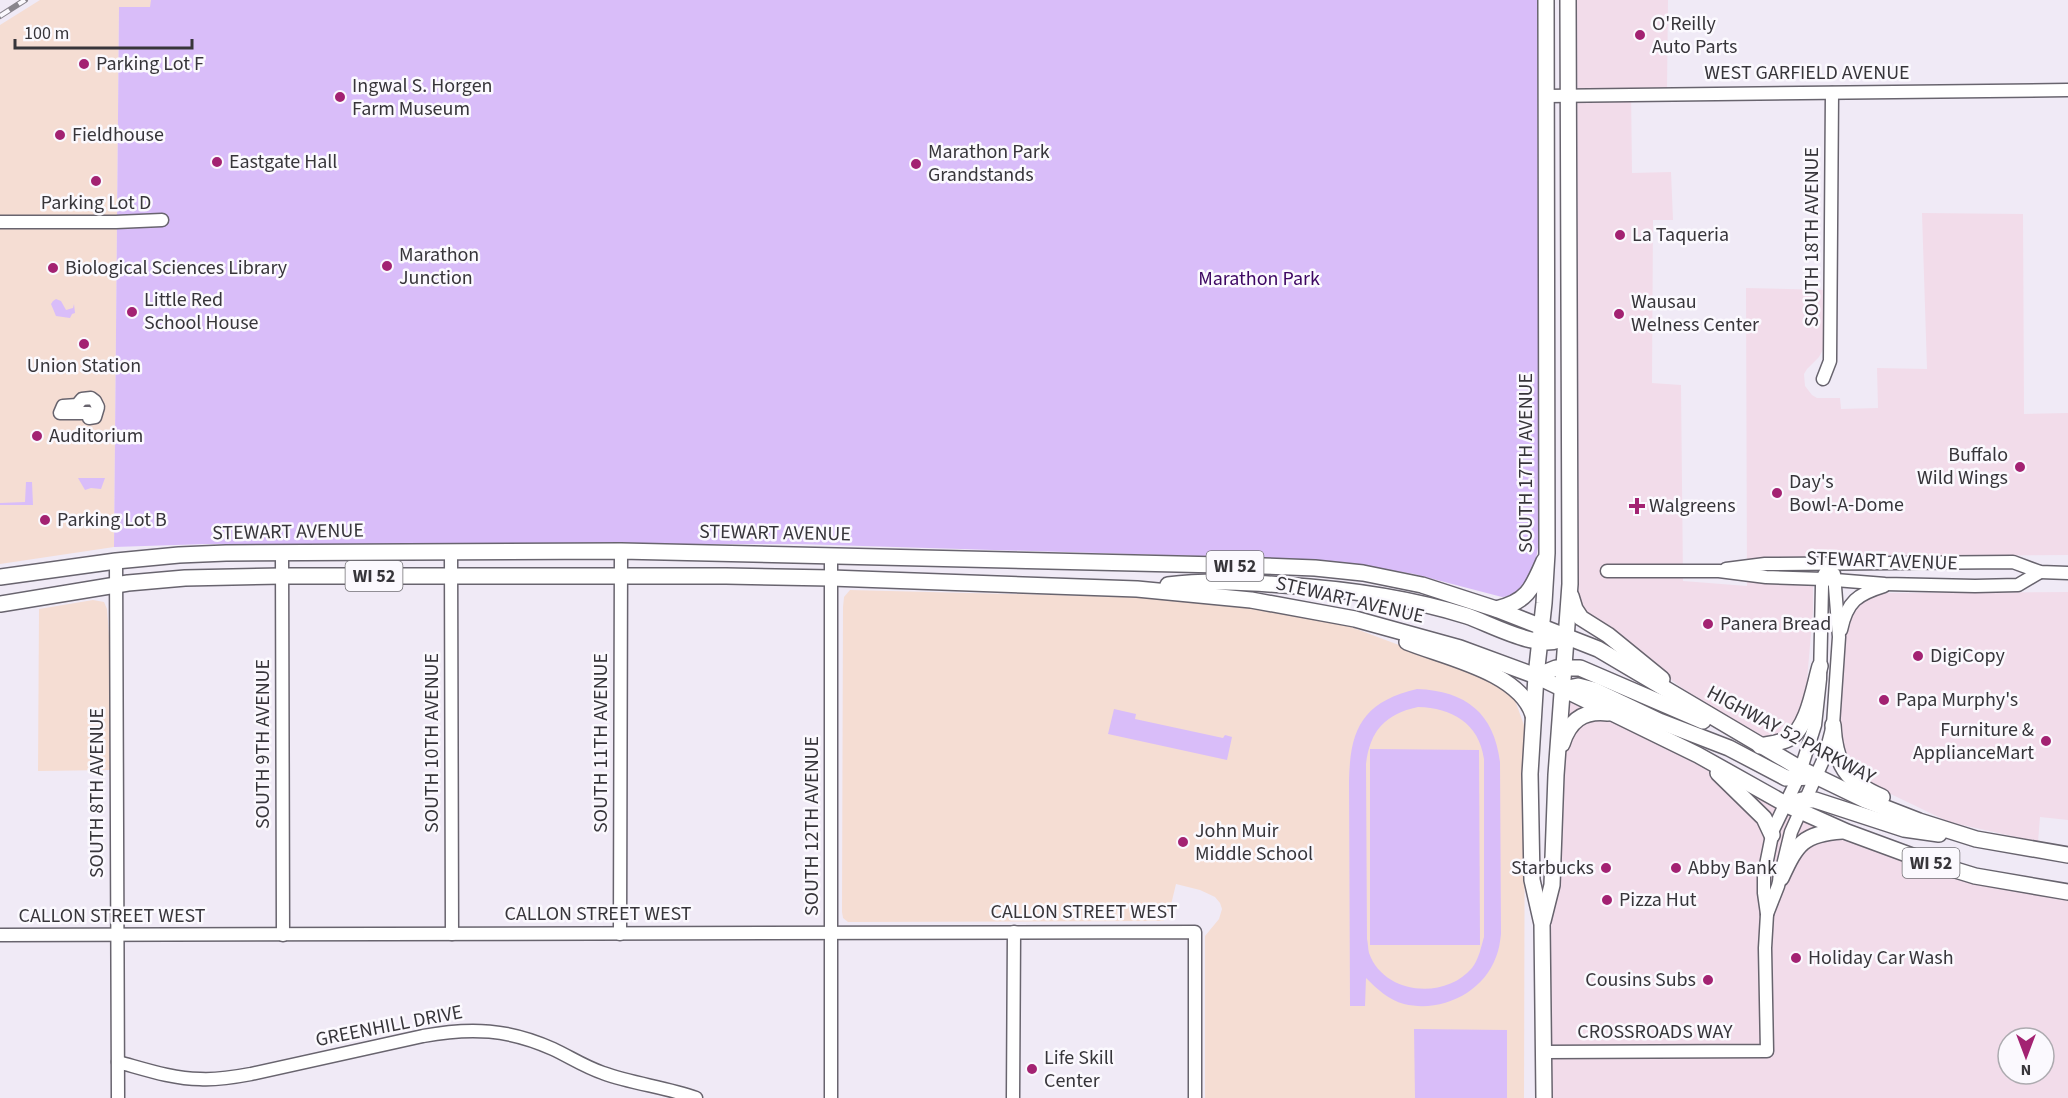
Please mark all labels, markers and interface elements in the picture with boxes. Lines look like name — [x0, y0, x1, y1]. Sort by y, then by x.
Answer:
place label: O'Reilly Auto Parts — [1652, 10, 1737, 61]
scale bar — [15, 12, 192, 50]
text: 100 m — [24, 21, 69, 46]
marker: O'Reilly Auto Parts — [1633, 28, 1647, 42]
place label: Parking Lot F — [96, 50, 204, 78]
marker: Parking Lot F — [77, 57, 91, 71]
street label: WEST GARFIELD AVENUE — [1704, 59, 1910, 87]
place label: Ingwal S. Horgen Farm Museum — [352, 72, 493, 123]
marker: Ingwal S. Horgen Farm Museum — [333, 90, 347, 104]
place label: Fieldhouse — [72, 121, 164, 149]
marker: Fieldhouse — [53, 128, 67, 142]
place label: Marathon Park Grandstands — [928, 138, 1050, 189]
street label: SOUTH 18TH AVENUE — [1798, 147, 1826, 327]
place label: Eastgate Hall — [229, 148, 337, 176]
marker: Eastgate Hall — [210, 155, 224, 169]
marker: Marathon Park Grandstands — [909, 157, 923, 171]
marker: Parking Lot D — [89, 174, 103, 188]
place label: Parking Lot D — [41, 189, 151, 217]
place label: La Taqueria — [1632, 221, 1729, 249]
marker: La Taqueria — [1613, 228, 1627, 242]
place label: Marathon Junction — [399, 241, 479, 292]
place label: Biological Sciences Library — [65, 254, 288, 282]
marker: Marathon Junction — [380, 259, 394, 273]
marker: Biological Sciences Library — [46, 261, 60, 275]
park label: Marathon Park — [1198, 265, 1320, 293]
place label: Little Red School House — [144, 286, 259, 337]
place label: Wausau Welness Center — [1631, 288, 1759, 339]
marker: Little Red School House — [125, 305, 139, 319]
marker: Wausau Welness Center — [1612, 307, 1626, 321]
marker: Union Station — [77, 337, 91, 351]
place label: Union Station — [27, 352, 141, 380]
street label: SOUTH 17TH AVENUE — [1512, 373, 1540, 553]
place label: Auditorium — [49, 422, 143, 450]
marker: Auditorium — [30, 429, 44, 443]
place label: Buffalo Wild Wings — [1917, 441, 2008, 492]
marker: Buffalo Wild Wings — [2013, 460, 2027, 474]
place label: Day's Bowl-A-Dome — [1789, 468, 1904, 519]
marker: Day's Bowl-A-Dome — [1770, 486, 1784, 500]
place label: Walgreens — [1649, 492, 1736, 520]
marker: Walgreens — [1630, 499, 1644, 513]
place label: Parking Lot B — [57, 506, 167, 534]
marker: Parking Lot B — [38, 513, 52, 527]
street label: STEWART AVENUE — [212, 517, 364, 547]
street label: STEWART AVENUE — [699, 518, 851, 548]
street label: STEWART AVENUE — [1806, 544, 1958, 578]
road number: WI 52 — [1206, 551, 1264, 581]
road number: WI 52 — [346, 561, 403, 591]
street label: STEWART AVENUE — [1273, 569, 1427, 631]
place label: Panera Bread — [1720, 610, 1831, 638]
marker: Panera Bread — [1701, 617, 1715, 631]
place label: DigiCopy — [1930, 642, 2006, 670]
marker: DigiCopy — [1911, 649, 1925, 663]
street label: SOUTH 10TH AVENUE — [418, 653, 446, 833]
street label: SOUTH 11TH AVENUE — [587, 653, 615, 833]
street label: SOUTH 9TH AVENUE — [249, 659, 277, 829]
street label: HIGHWAY 52 PARKWAY — [1702, 679, 1881, 792]
place label: Papa Murphy's — [1896, 686, 2018, 714]
marker: Papa Murphy's — [1877, 693, 1891, 707]
street label: SOUTH 8TH AVENUE — [83, 708, 111, 878]
place label: Furniture & ApplianceMart — [1913, 716, 2034, 767]
marker: Furniture & ApplianceMart — [2039, 734, 2053, 748]
street label: SOUTH 12TH AVENUE — [798, 736, 826, 916]
place label: John Muir Middle School — [1195, 817, 1313, 868]
marker: John Muir Middle School — [1176, 835, 1190, 849]
road number: WI 52 — [1902, 848, 1960, 878]
place label: Starbucks — [1511, 854, 1594, 882]
place label: Abby Bank — [1688, 854, 1777, 882]
marker: Starbucks — [1599, 861, 1613, 875]
marker: Abby Bank — [1669, 861, 1683, 875]
place label: Pizza Hut — [1619, 886, 1697, 914]
marker: Pizza Hut — [1600, 893, 1614, 907]
street label: CALLON STREET WEST — [991, 898, 1178, 926]
street label: CALLON STREET WEST — [505, 900, 692, 928]
street label: CALLON STREET WEST — [19, 902, 206, 930]
place label: Holiday Car Wash — [1808, 944, 1954, 972]
marker: Holiday Car Wash — [1789, 951, 1803, 965]
place label: Cousins Subs — [1585, 966, 1696, 994]
marker: Cousins Subs — [1701, 973, 1715, 987]
street label: GREENHILL DRIVE — [313, 998, 465, 1054]
street label: CROSSROADS WAY — [1577, 1018, 1733, 1046]
north arrow — [1996, 1026, 2056, 1086]
place label: Life Skill Center — [1044, 1044, 1114, 1095]
text: N — [2021, 1059, 2031, 1081]
marker: Life Skill Center — [1025, 1062, 1039, 1076]

